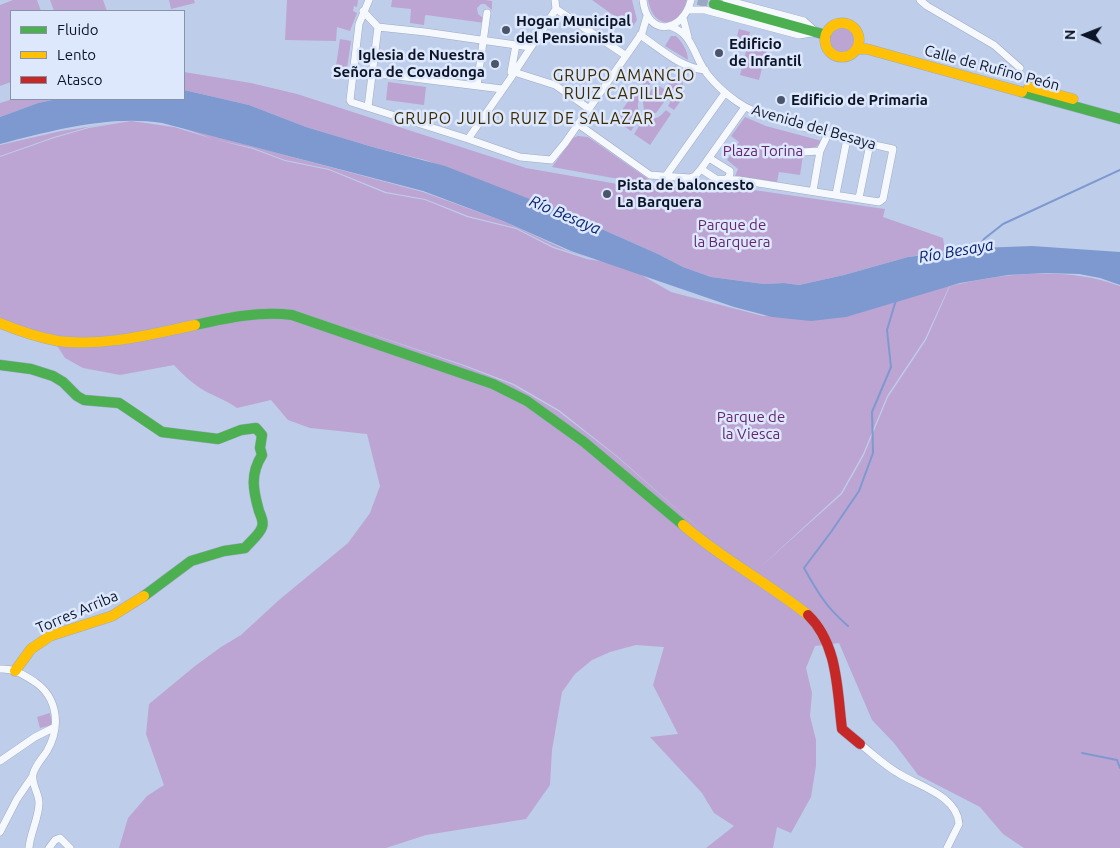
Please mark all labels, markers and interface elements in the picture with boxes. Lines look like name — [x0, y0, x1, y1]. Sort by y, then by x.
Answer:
legend — [10, 10, 185, 100]
north arrow — [1060, 10, 1110, 60]
place label: Hogar Municipal del Pensionista — [516, 12, 631, 47]
text: Fluido — [57, 21, 99, 38]
marker: Hogar Municipal del Pensionista — [500, 24, 512, 36]
text: N — [1062, 29, 1078, 40]
place label: Edificio de Infantil — [729, 35, 802, 70]
street label: Calle de Rufino Peón — [922, 41, 1062, 95]
text: Lento — [57, 46, 96, 63]
place label: Iglesia de Nuestra Señora de Covadonga — [333, 46, 485, 81]
marker: Edificio de Infantil — [713, 47, 725, 59]
marker: Iglesia de Nuestra Señora de Covadonga — [489, 58, 501, 70]
district label: GRUPO AMANCIO RUIZ CAPILLAS — [551, 66, 697, 104]
text: Atasco — [57, 71, 103, 88]
place label: Edificio de Primaria — [791, 91, 928, 109]
marker: Edificio de Primaria — [775, 94, 787, 106]
street label: Avenida del Besaya — [750, 101, 878, 153]
district label: GRUPO JULIO RUIZ DE SALAZAR — [390, 109, 658, 129]
park label: Plaza Torina — [723, 142, 803, 160]
place label: Pista de baloncesto La Barquera — [617, 176, 754, 211]
marker: Pista de baloncesto La Barquera — [601, 188, 613, 200]
water label: Río Besaya — [526, 191, 604, 239]
park label: Parque de la Barquera — [693, 216, 771, 251]
water label: Río Besaya — [917, 235, 995, 267]
park label: Parque de la Viesca — [717, 408, 785, 443]
street label: Torres Arriba — [33, 587, 121, 637]

